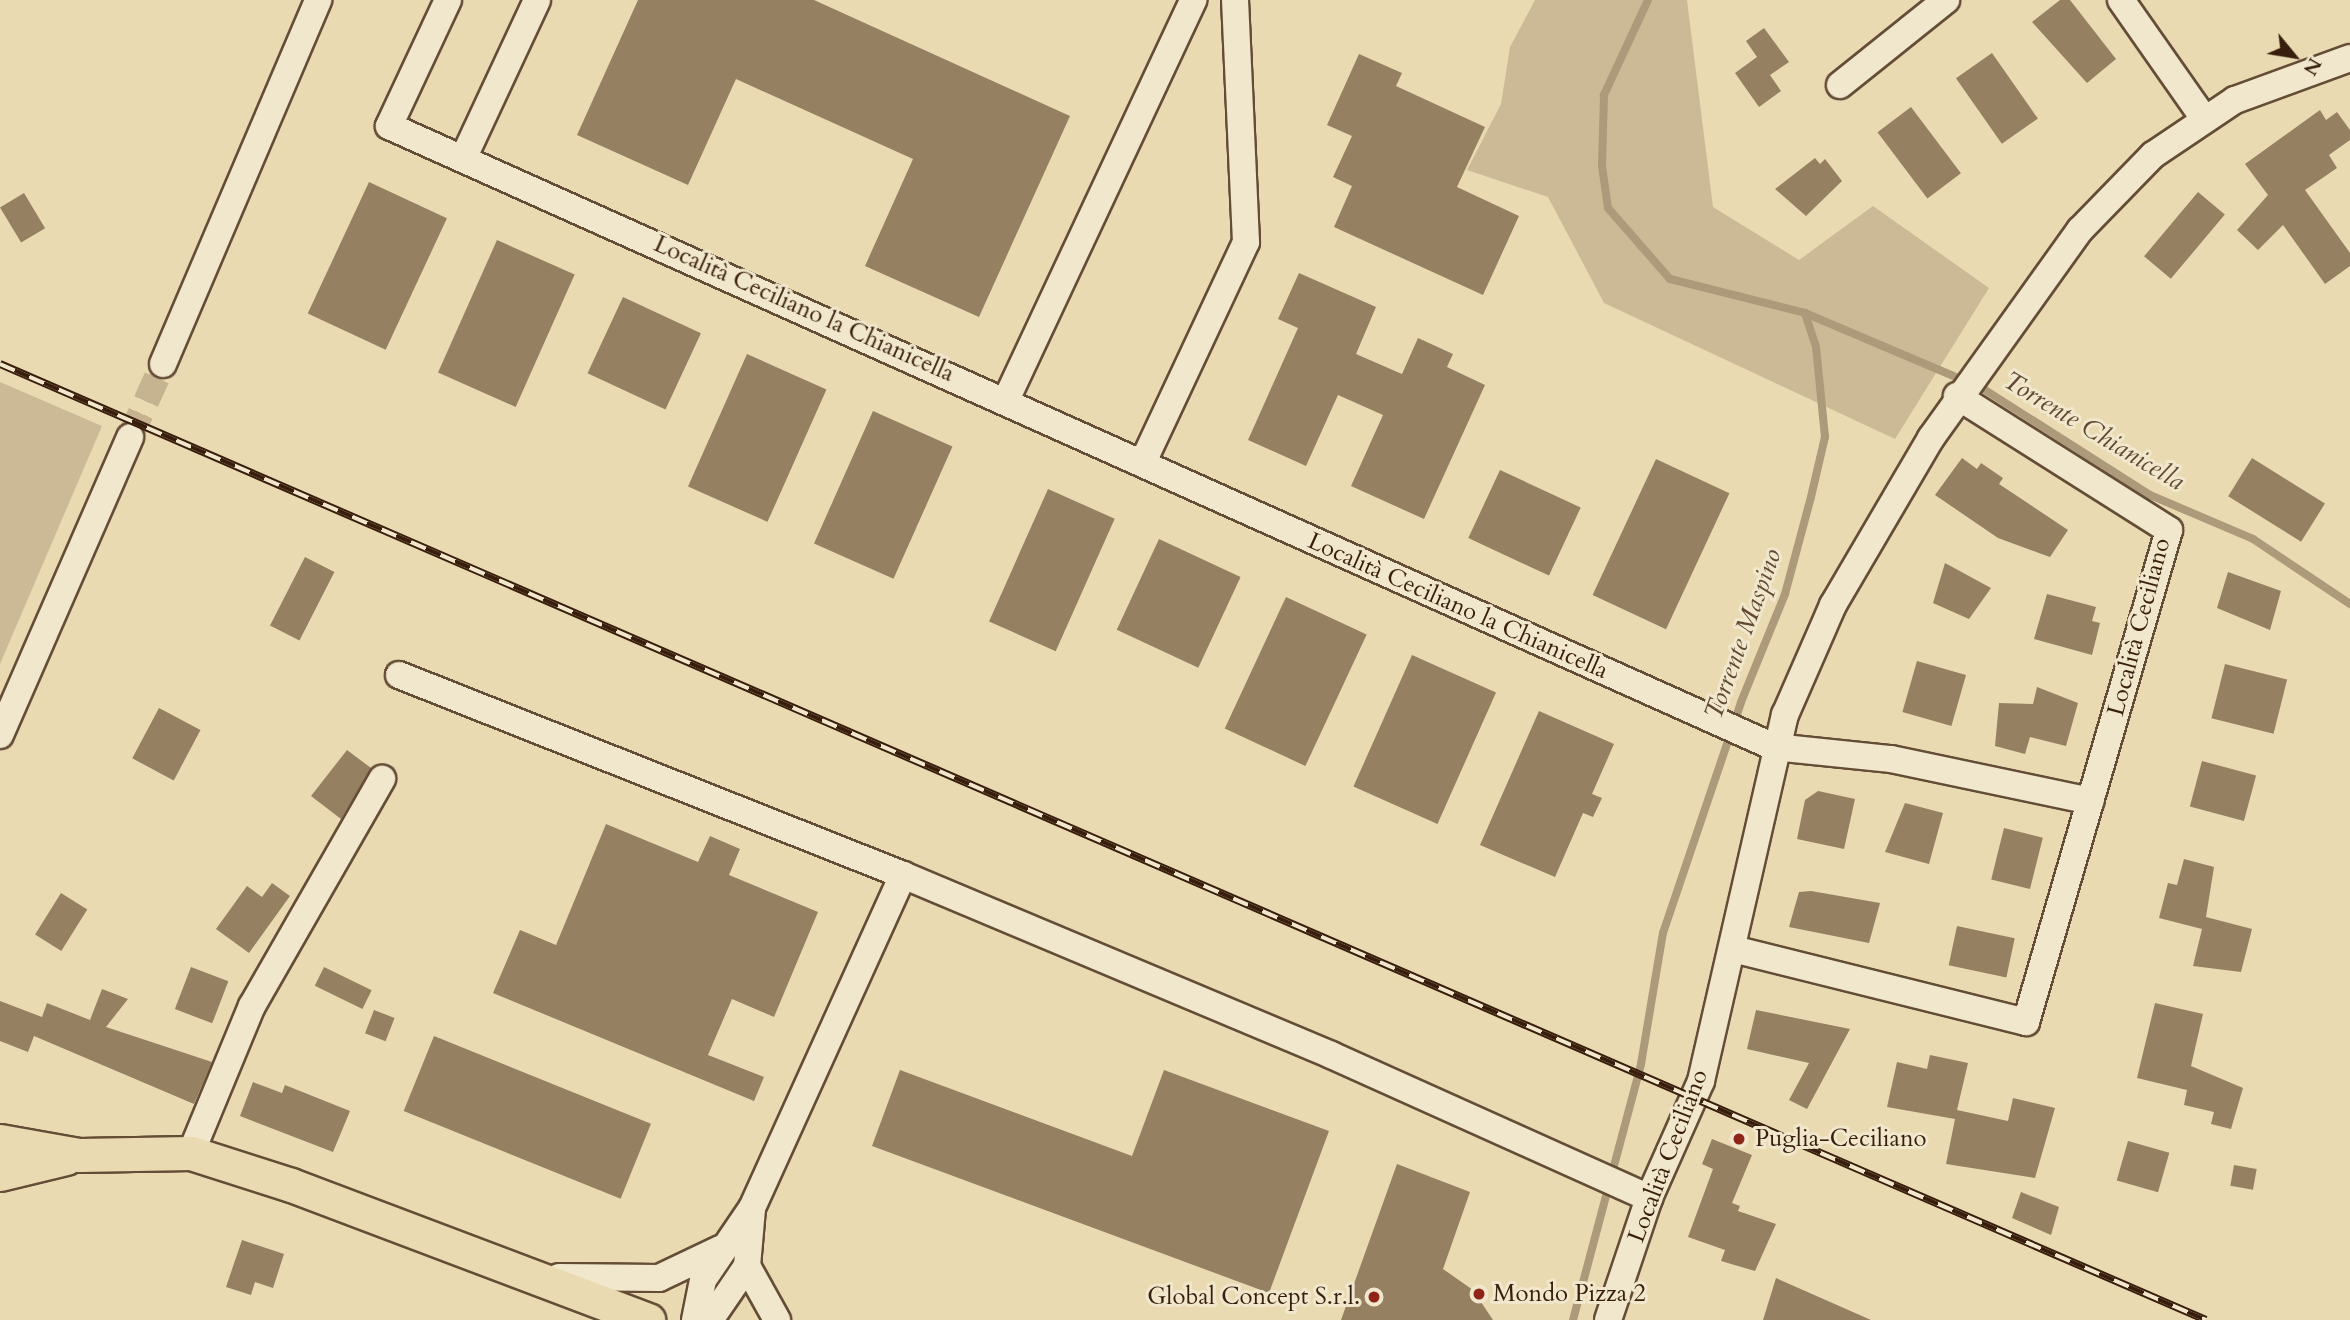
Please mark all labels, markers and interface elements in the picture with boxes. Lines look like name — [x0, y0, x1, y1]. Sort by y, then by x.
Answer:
north arrow — [2259, 21, 2329, 91]
text: N — [2297, 53, 2328, 80]
street label: Località Ceciliano la Chianicella — [649, 230, 959, 388]
water label: Torrente Chianicella — [1998, 365, 2190, 497]
street label: Località Ceciliano la Chianicella — [1303, 527, 1613, 685]
street label: Località Ceciliano — [2101, 535, 2177, 719]
water label: Torrente Maspino — [1698, 545, 1788, 723]
street label: Località Ceciliano — [1622, 1065, 1714, 1247]
place label: Puglia-Ceciliano — [1755, 1125, 1927, 1153]
marker: Puglia-Ceciliano — [1729, 1129, 1749, 1149]
place label: Mondo Pizza 2 — [1493, 1280, 1646, 1308]
place label: Global Concept S.r.l. — [1147, 1283, 1360, 1311]
marker: Mondo Pizza 2 — [1471, 1286, 1487, 1302]
marker: Global Concept S.r.l. — [1366, 1289, 1382, 1305]

